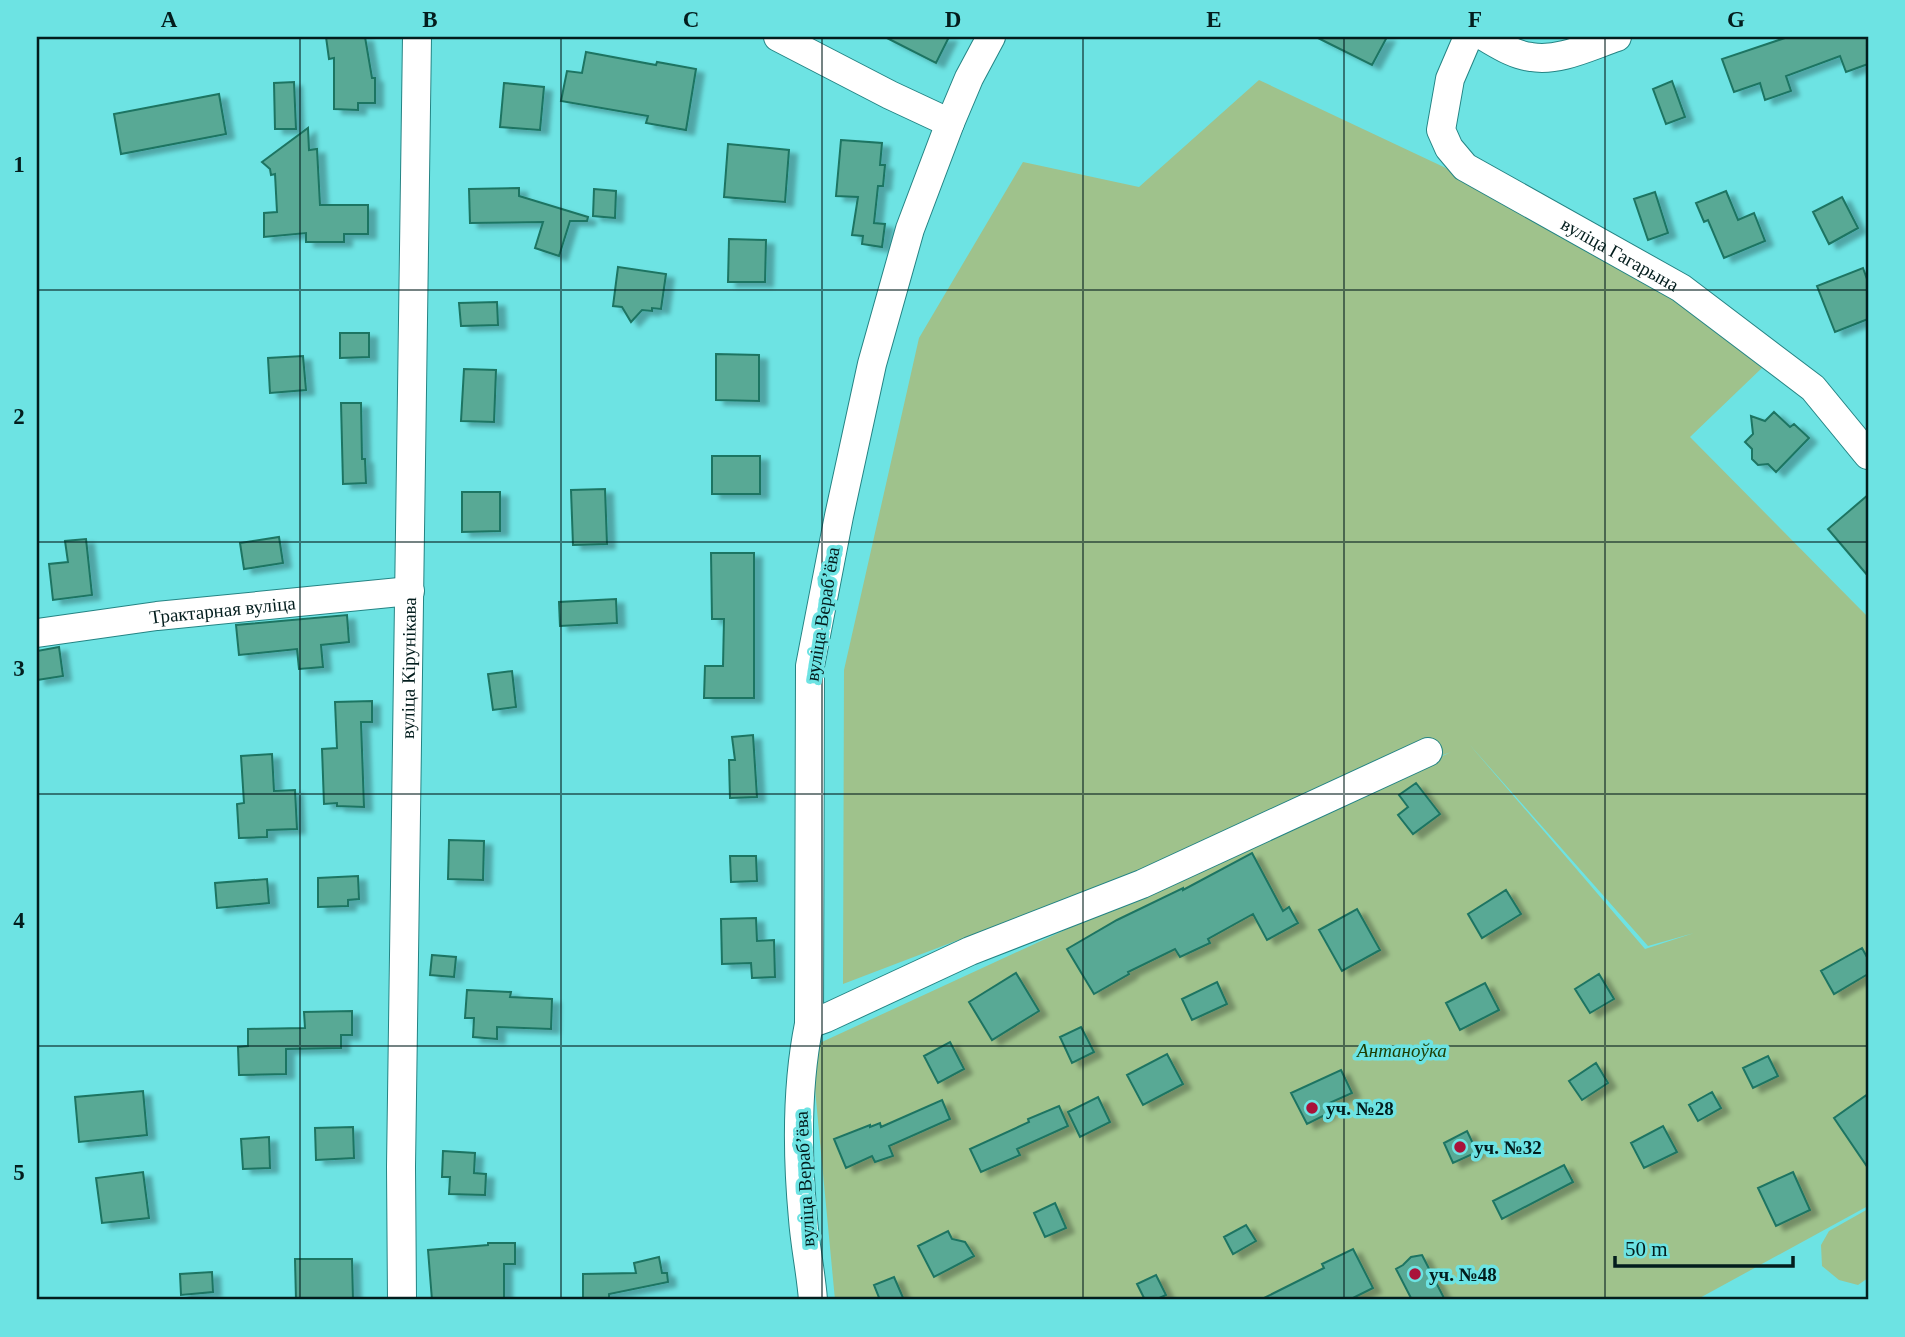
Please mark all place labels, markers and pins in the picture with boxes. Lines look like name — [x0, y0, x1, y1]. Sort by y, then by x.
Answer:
place label: уч. №28 — [1326, 1098, 1394, 1119]
marker: уч. №28 — [1304, 1100, 1320, 1116]
place label: уч. №32 — [1474, 1137, 1542, 1158]
marker: уч. №32 — [1452, 1139, 1468, 1155]
place label: уч. №48 — [1429, 1264, 1497, 1285]
marker: уч. №48 — [1407, 1266, 1423, 1282]

